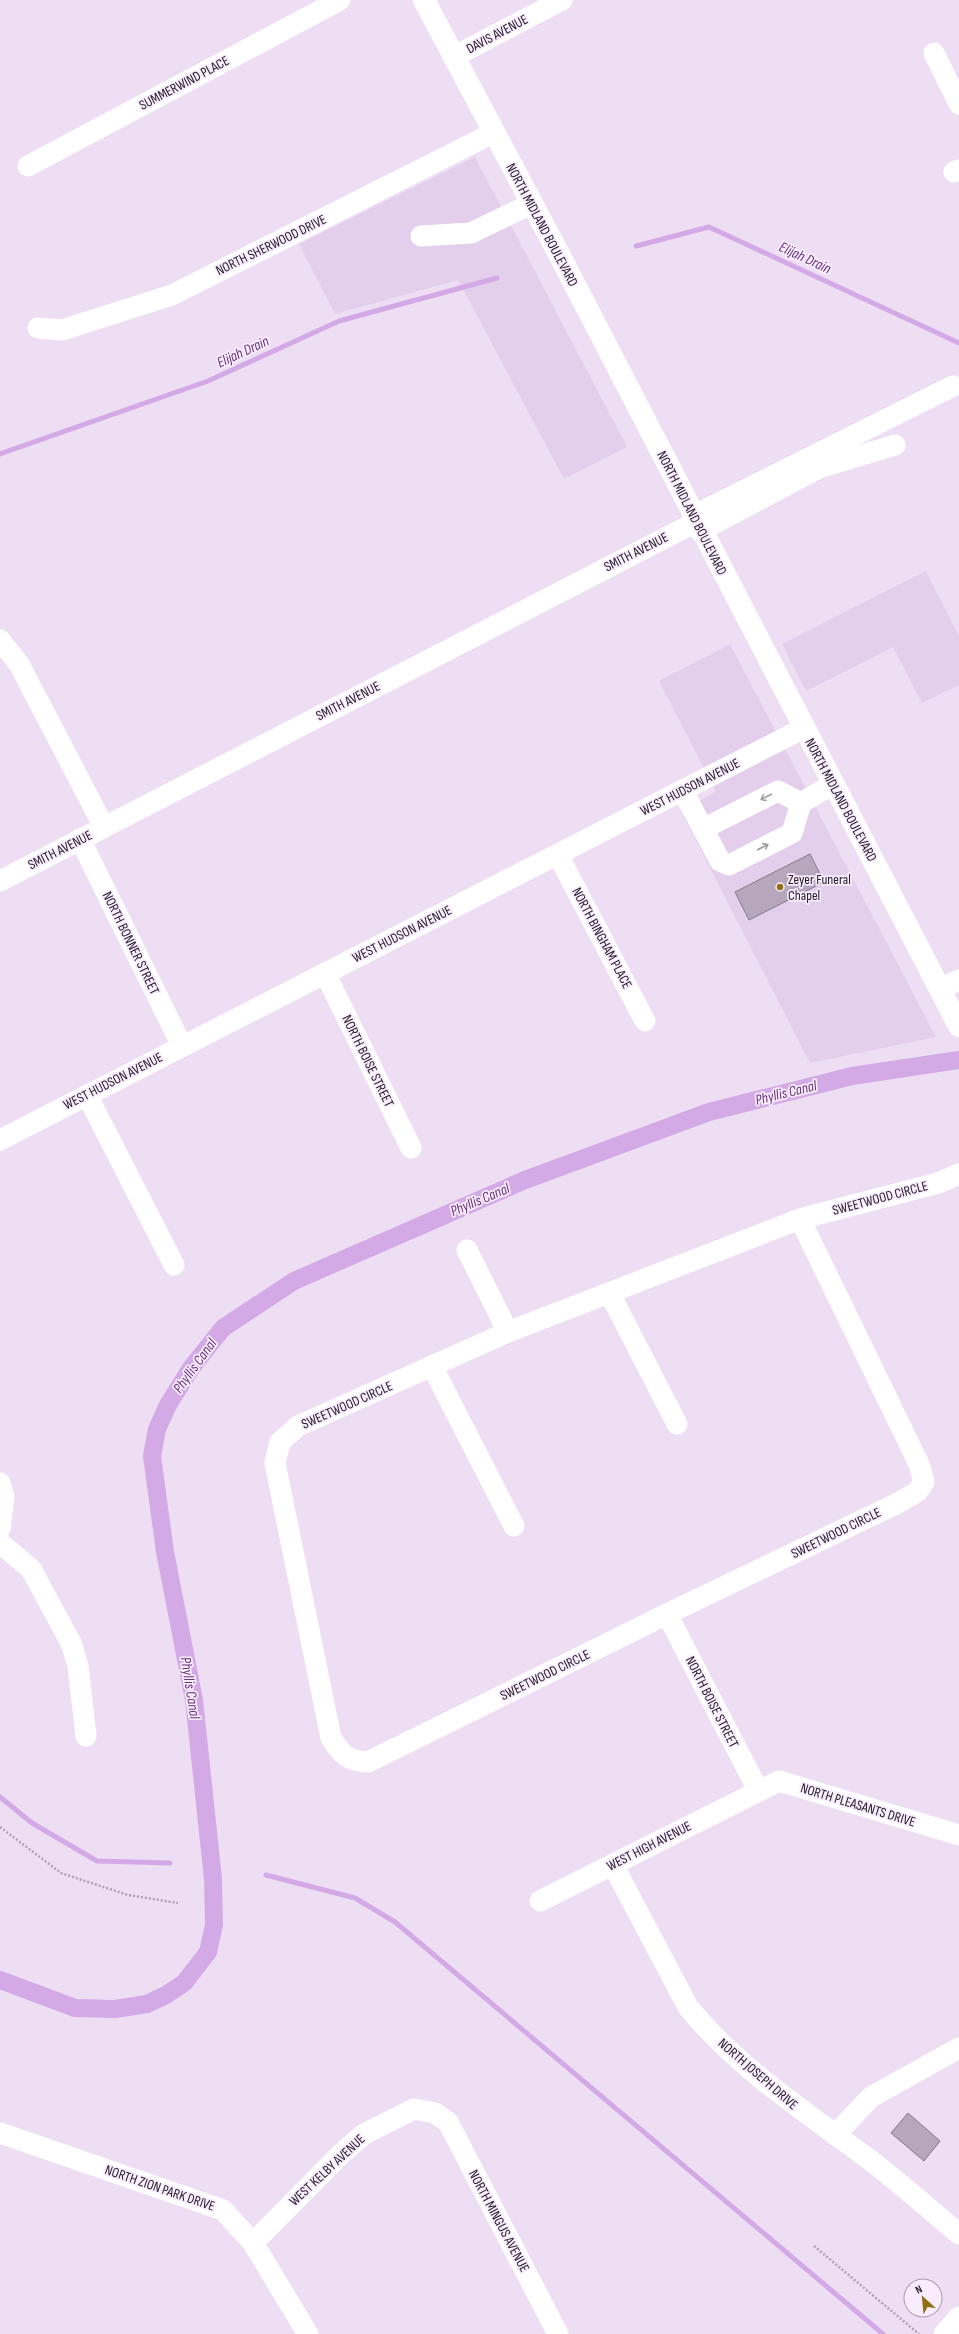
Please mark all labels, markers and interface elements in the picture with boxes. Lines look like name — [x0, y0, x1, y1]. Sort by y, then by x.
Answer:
street label: DAVIS AVENUE — [463, 11, 531, 57]
street label: SUMMERWIND PLACE — [136, 52, 232, 114]
street label: NORTH MIDLAND BOULEVARD — [502, 160, 582, 290]
street label: NORTH SHERWOOD DRIVE — [213, 211, 329, 279]
water label: Elijah Drain — [776, 238, 834, 278]
water label: Elijah Drain — [214, 332, 272, 372]
street label: NORTH MIDLAND BOULEVARD — [653, 448, 731, 578]
street label: SMITH AVENUE — [601, 529, 671, 575]
street label: SMITH AVENUE — [313, 678, 383, 724]
street label: NORTH MIDLAND BOULEVARD — [801, 735, 881, 865]
street label: WEST HUDSON AVENUE — [637, 755, 743, 819]
one-way arrow — [760, 794, 772, 801]
street label: SMITH AVENUE — [25, 827, 95, 873]
one-way arrow — [757, 843, 769, 851]
place label: Zeyer Funeral Chapel — [788, 871, 851, 904]
marker: Zeyer Funeral Chapel — [775, 882, 785, 892]
street label: NORTH BINGHAM PLACE — [568, 885, 636, 992]
street label: NORTH BONNER STREET — [99, 889, 163, 998]
street label: WEST HUDSON AVENUE — [349, 902, 455, 966]
street label: NORTH BOISE STREET — [338, 1012, 398, 1110]
street label: WEST HUDSON AVENUE — [60, 1049, 166, 1113]
water label: Phyllis Canal — [753, 1076, 820, 1110]
street label: SWEETWOOD CIRCLE — [830, 1177, 930, 1219]
water label: Phyllis Canal — [448, 1179, 514, 1221]
water label: Phyllis Canal — [169, 1334, 222, 1397]
street label: SWEETWOOD CIRCLE — [299, 1377, 395, 1433]
street label: SWEETWOOD CIRCLE — [788, 1504, 884, 1562]
street label: SWEETWOOD CIRCLE — [497, 1646, 593, 1704]
street label: NORTH BOISE STREET — [682, 1653, 743, 1751]
water label: Phyllis Canal — [176, 1656, 204, 1722]
street label: NORTH PLEASANTS DRIVE — [798, 1779, 918, 1831]
street label: WEST HIGH AVENUE — [604, 1817, 694, 1875]
street label: NORTH JOSEPH DRIVE — [715, 2035, 802, 2113]
street label: WEST KELBY AVENUE — [286, 2130, 369, 2209]
street label: NORTH ZION PARK DRIVE — [103, 2161, 217, 2215]
street label: NORTH MINGUS AVENUE — [465, 2167, 533, 2275]
north arrow — [903, 2278, 943, 2318]
text: N — [913, 2282, 924, 2297]

